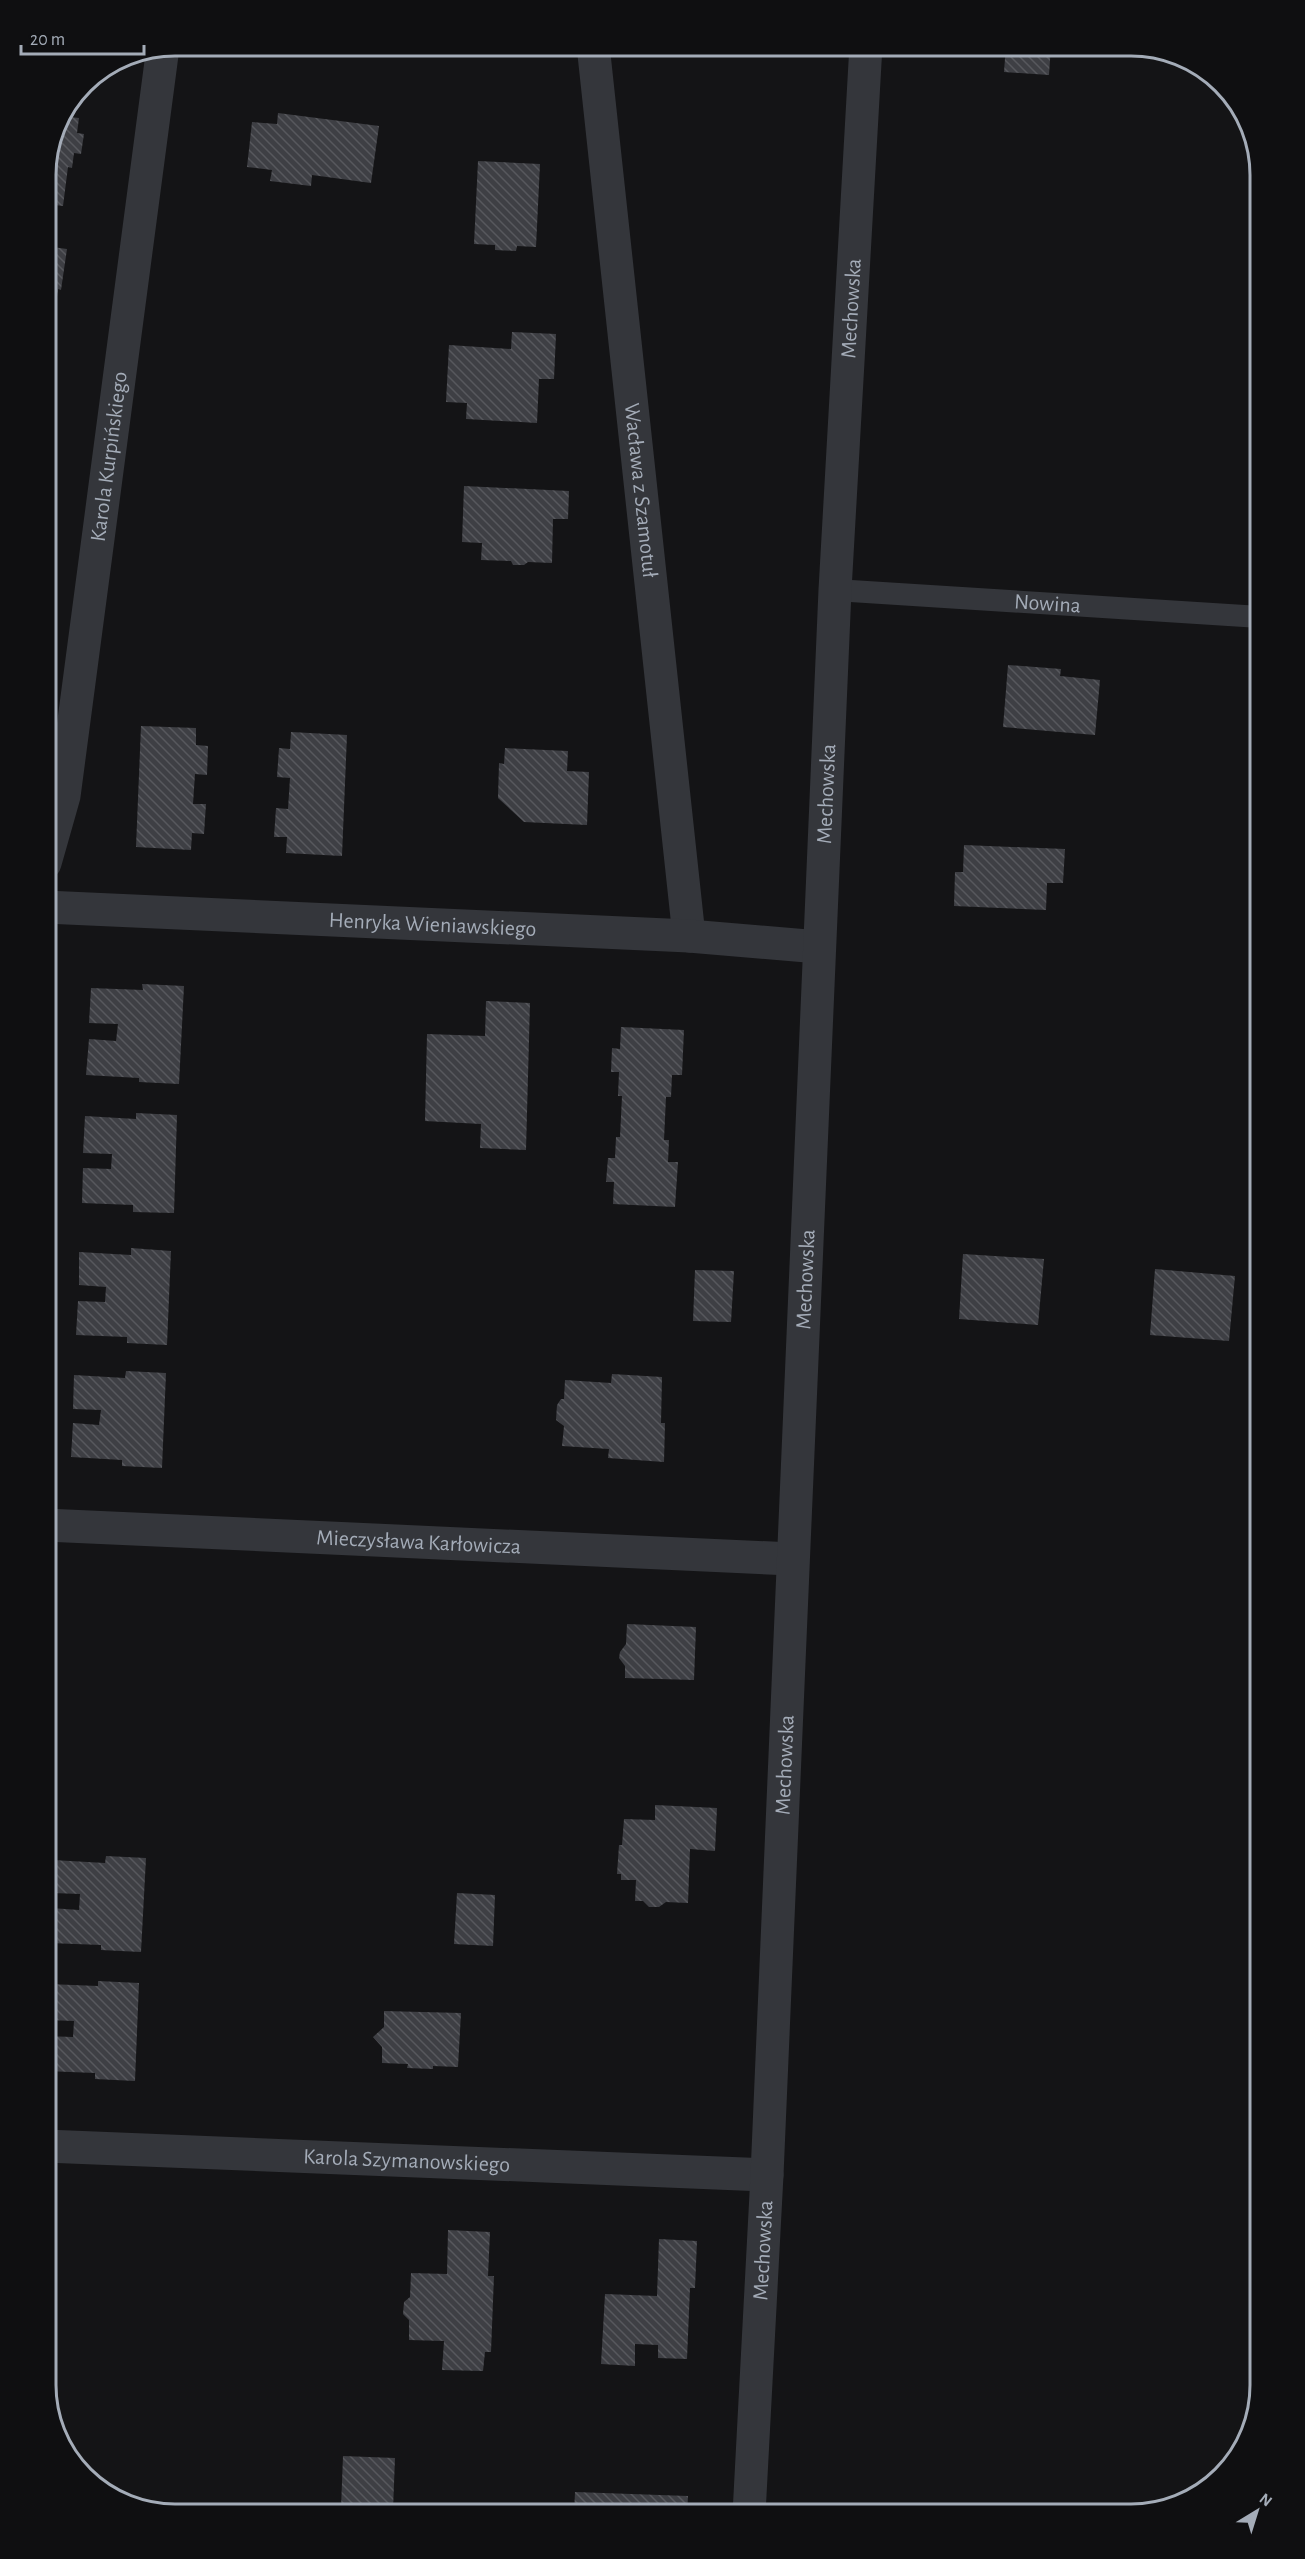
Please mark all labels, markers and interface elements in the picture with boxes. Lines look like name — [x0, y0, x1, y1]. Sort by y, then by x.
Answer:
scale bar — [21, 18, 144, 56]
text: 20 m — [30, 31, 65, 49]
street label: Mechowska — [837, 258, 865, 359]
street label: Karola Kurpińskiego — [87, 370, 131, 543]
street label: Wacława z Szamotuł — [621, 402, 661, 579]
street label: Nowina — [1014, 590, 1082, 617]
street label: Mechowska — [813, 743, 839, 844]
street label: Henryka Wieniawskiego — [328, 909, 537, 940]
street label: Mechowska — [792, 1229, 819, 1330]
street label: Mieczysława Karłowicza — [316, 1526, 521, 1558]
street label: Mechowska — [771, 1714, 798, 1815]
street label: Karola Szymanowskiego — [303, 2145, 511, 2176]
street label: Mechowska — [749, 2200, 777, 2301]
north arrow — [1227, 2481, 1287, 2541]
text: N — [1256, 2490, 1275, 2510]

